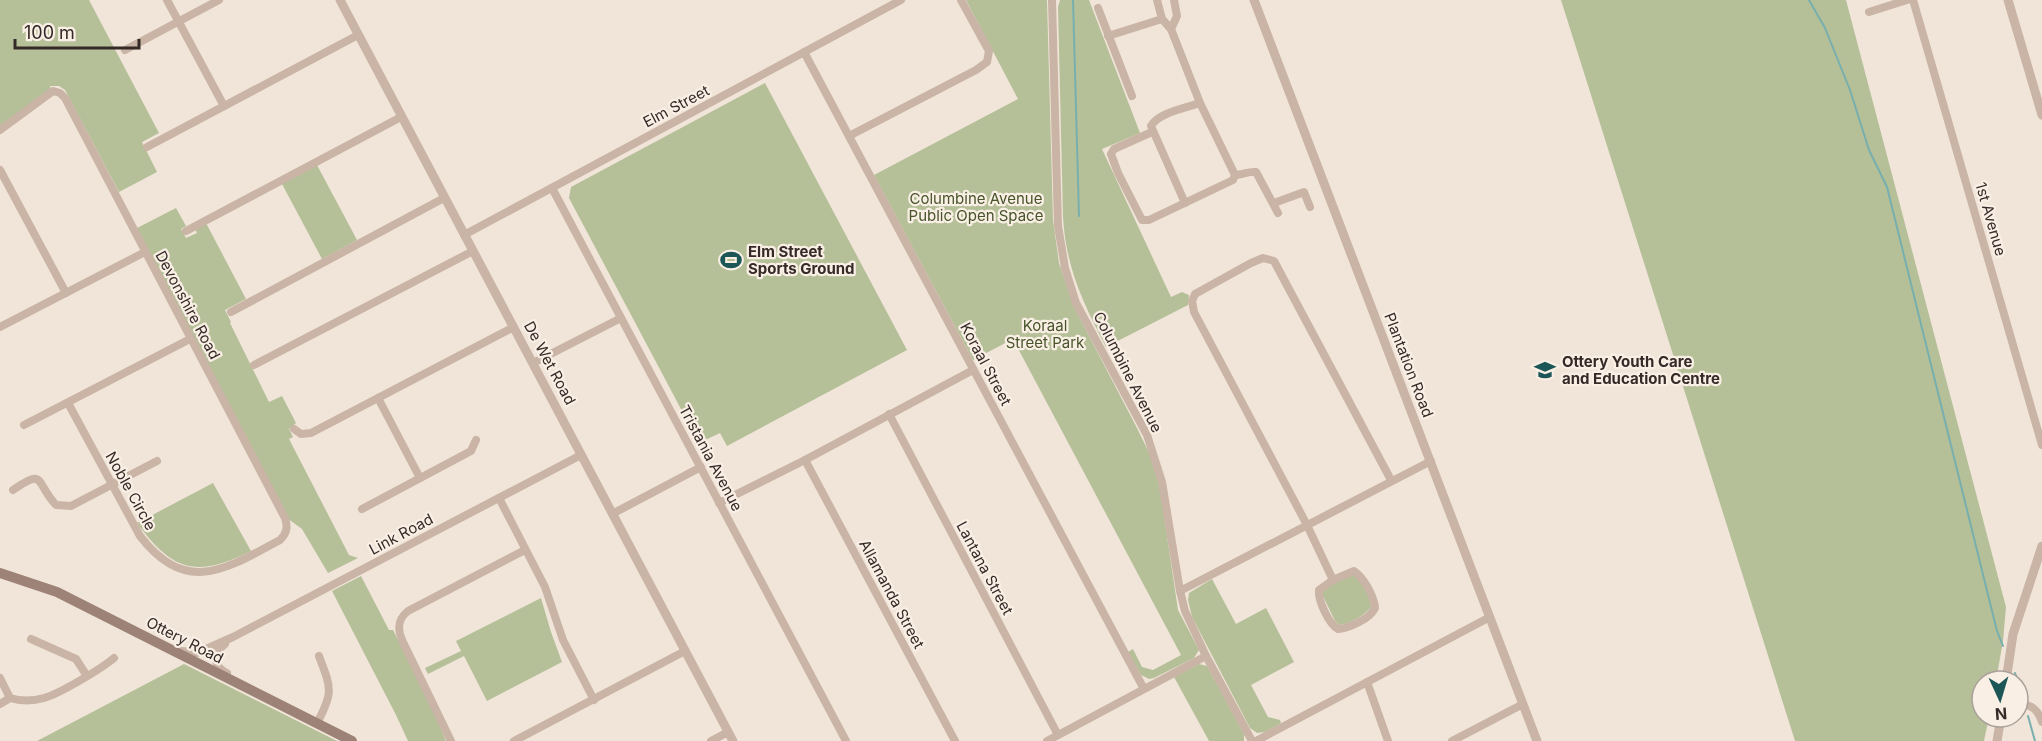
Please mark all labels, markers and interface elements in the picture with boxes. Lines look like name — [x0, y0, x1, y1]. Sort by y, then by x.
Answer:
scale bar — [15, 12, 140, 50]
text: 100 m — [24, 22, 75, 43]
street label: Elm Street — [640, 81, 712, 131]
street label: 1st Avenue — [1971, 180, 2011, 258]
park label: Columbine Avenue Public Open Space — [909, 189, 1043, 225]
place label: Elm Street Sports Ground — [748, 242, 855, 278]
street label: Devonshire Road — [151, 247, 225, 363]
sports icon: Elm Street Sports Ground — [719, 248, 743, 272]
street label: Columbine Avenue — [1089, 308, 1167, 436]
street label: Plantation Road — [1380, 310, 1438, 420]
park label: Koraal Street Park — [1006, 316, 1085, 352]
street label: De Wet Road — [520, 318, 580, 408]
street label: Koraal Street — [956, 319, 1016, 409]
place label: Ottery Youth Care and Education Centre — [1562, 352, 1720, 388]
school or university icon: Ottery Youth Care and Education Centre — [1533, 358, 1557, 382]
street label: Tristania Avenue — [675, 402, 747, 514]
street label: Noble Circle — [102, 448, 160, 534]
street label: Link Road — [366, 509, 436, 559]
street label: Lantana Street — [952, 518, 1018, 618]
street label: Allamanda Street — [855, 536, 929, 652]
street label: Ottery Road — [143, 612, 227, 668]
north arrow — [1970, 669, 2030, 729]
text: N — [1994, 704, 2008, 724]

